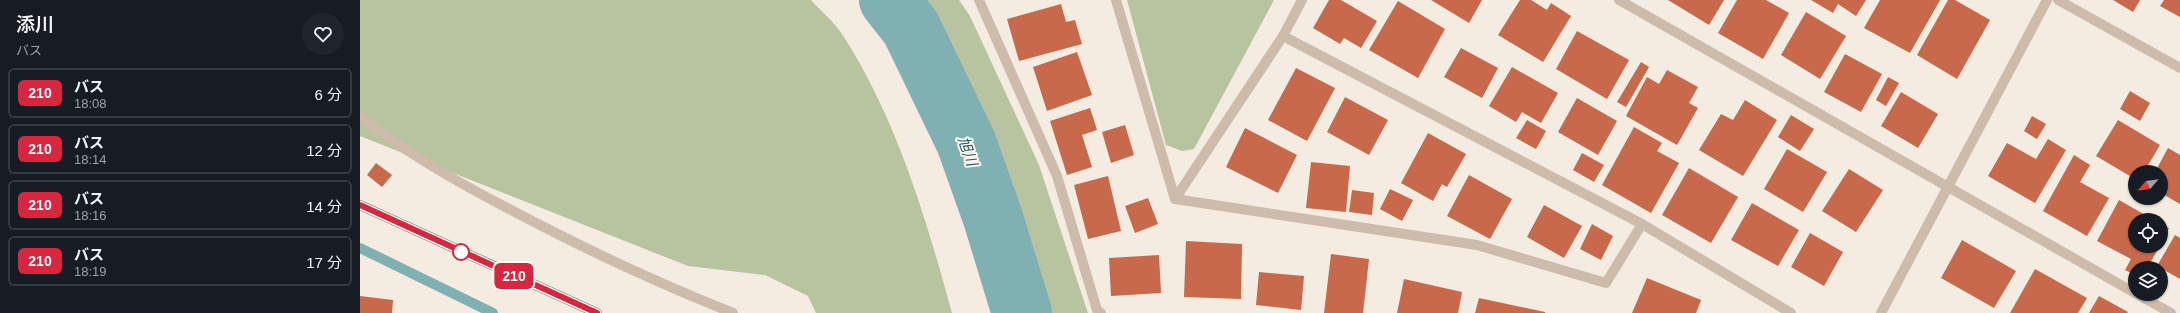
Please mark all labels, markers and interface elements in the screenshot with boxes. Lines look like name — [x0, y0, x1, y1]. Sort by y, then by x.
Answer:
button: heart — [302, 13, 344, 55]
text: 添川 — [16, 14, 54, 35]
text: バス — [16, 43, 42, 58]
text: バス — [74, 78, 104, 95]
text: 210 — [28, 85, 52, 101]
text: 6 分 — [314, 86, 342, 103]
text: 18:08 — [74, 96, 107, 111]
text: バス — [74, 134, 104, 151]
water label: 旭川 — [955, 134, 982, 170]
text: 210 — [28, 141, 52, 157]
text: 12 分 — [306, 142, 342, 159]
text: 18:14 — [74, 152, 107, 167]
north arrow — [2128, 165, 2168, 205]
map controls — [2128, 165, 2168, 301]
text: バス — [74, 190, 104, 207]
text: 210 — [28, 197, 52, 213]
text: 14 分 — [306, 198, 342, 215]
text: 18:16 — [74, 208, 107, 223]
button: locate — [2128, 213, 2168, 253]
unlabelled marker — [452, 243, 470, 261]
text: バス — [74, 246, 104, 263]
text: 210 — [28, 253, 52, 269]
text: 17 分 — [306, 254, 342, 271]
button: layers — [2128, 261, 2168, 301]
line badge: 210 — [491, 263, 537, 289]
text: 18:19 — [74, 264, 107, 279]
text: 210 — [502, 268, 526, 284]

